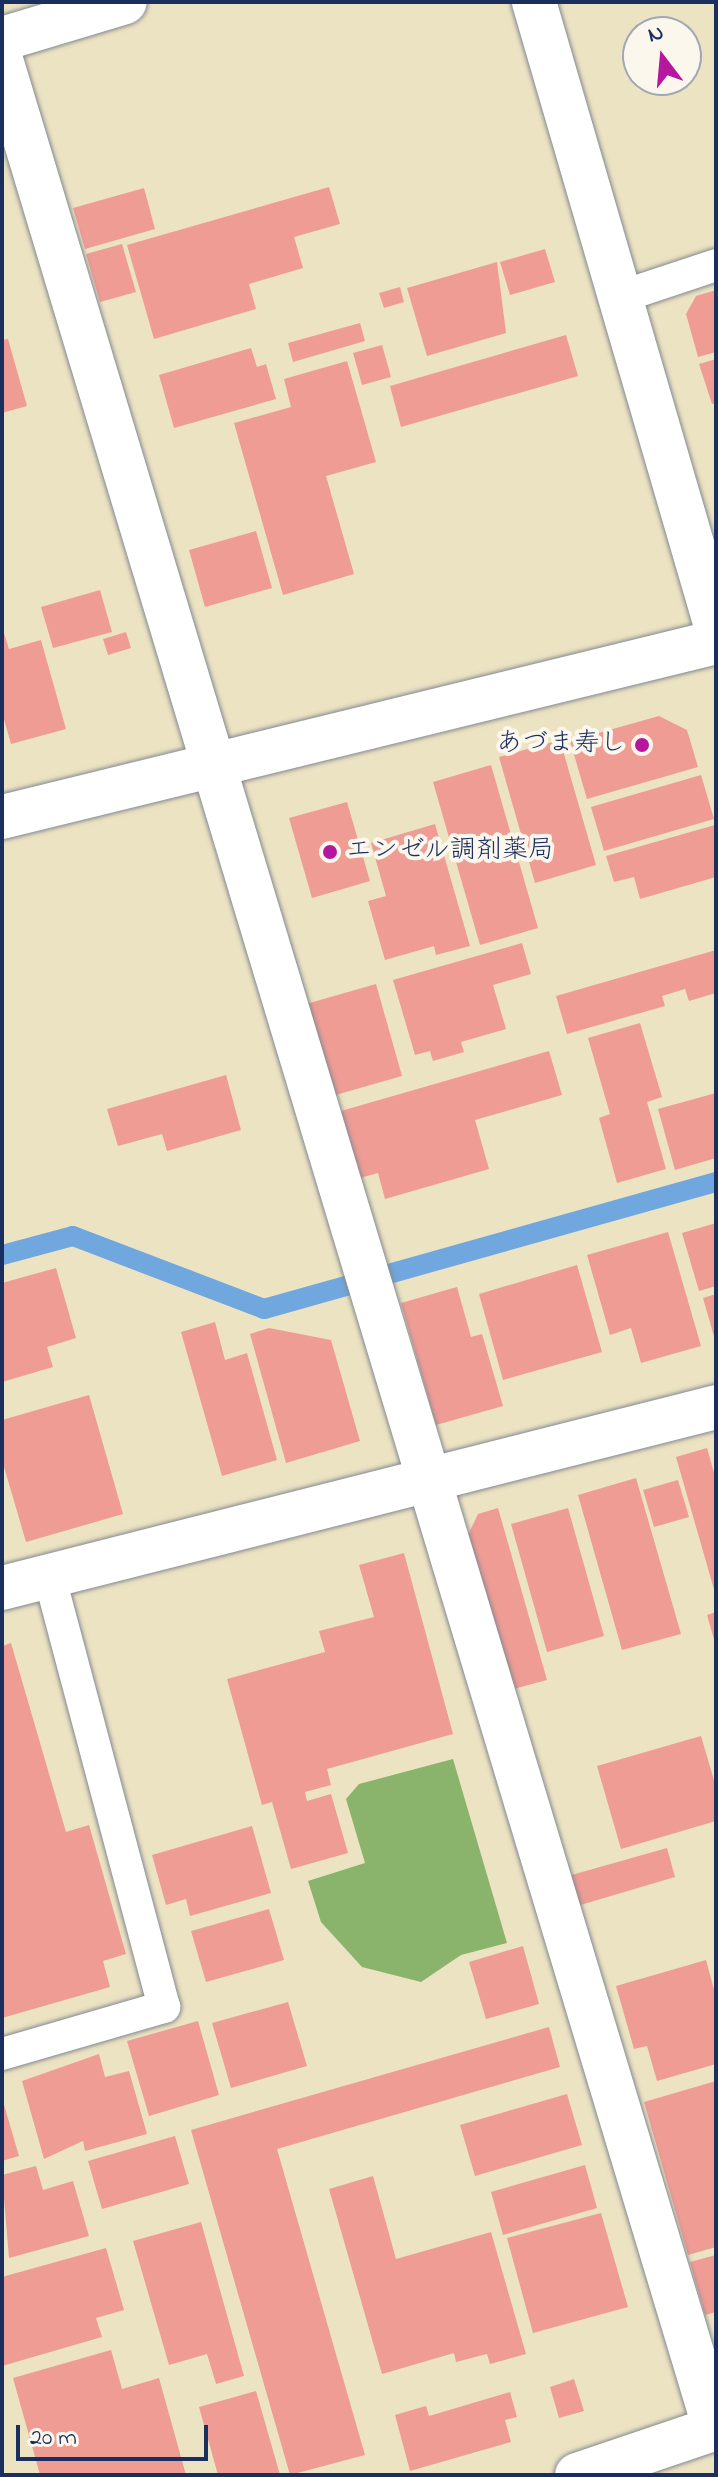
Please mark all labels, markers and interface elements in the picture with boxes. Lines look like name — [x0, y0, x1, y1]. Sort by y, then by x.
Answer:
north arrow — [622, 16, 702, 96]
text: N — [644, 17, 667, 52]
place label: あづま寿し — [496, 729, 626, 761]
marker: あづま寿し — [633, 736, 651, 754]
place label: エンゼル調剤薬局 — [346, 836, 554, 868]
marker: エンゼル調剤薬局 — [321, 843, 339, 861]
scale bar — [20, 2409, 212, 2459]
text: 20 m — [30, 2421, 77, 2456]

